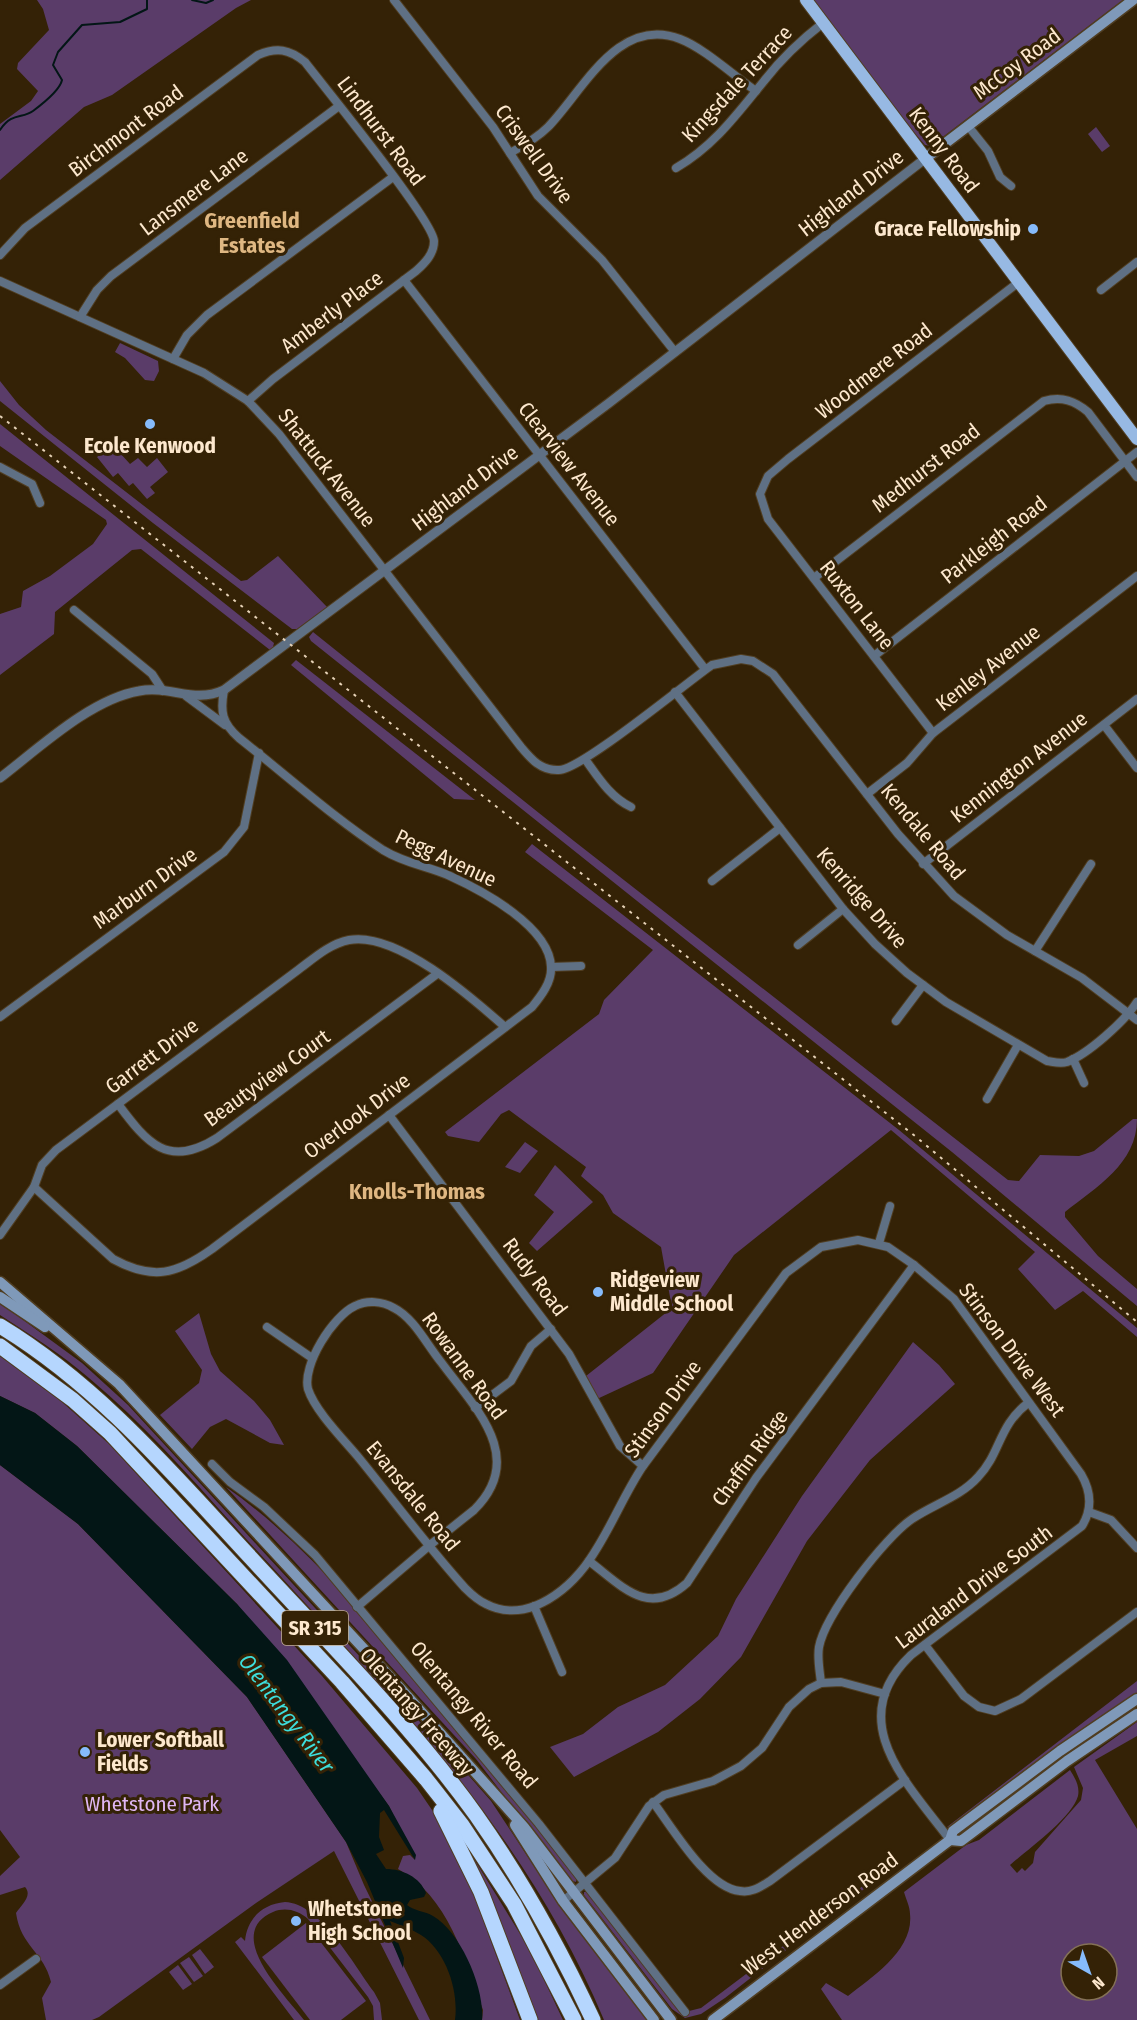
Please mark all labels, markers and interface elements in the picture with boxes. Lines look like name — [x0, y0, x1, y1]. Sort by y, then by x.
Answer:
street label: Kingsdale Terrace — [676, 20, 798, 148]
street label: McCoy Road — [968, 23, 1066, 105]
street label: Lindhurst Road — [331, 71, 431, 191]
street label: Birchmont Road — [63, 79, 189, 183]
street label: Criswell Drive — [489, 99, 579, 209]
street label: Kenny Road — [903, 102, 985, 198]
street label: Lansmere Lane — [135, 143, 253, 241]
street label: Highland Drive — [793, 144, 909, 242]
district label: Greenfield Estates — [204, 207, 300, 259]
place label: Grace Fellowship — [874, 216, 1021, 242]
marker: Grace Fellowship — [1026, 222, 1040, 236]
street label: Amberly Place — [276, 265, 388, 359]
street label: Woodmere Road — [810, 317, 938, 425]
street label: Clearview Avenue — [512, 397, 626, 531]
street label: Shattuck Avenue — [273, 404, 381, 532]
marker: Ecole Kenwood — [143, 417, 157, 431]
street label: Medhurst Road — [867, 418, 985, 518]
place label: Ecole Kenwood — [84, 433, 216, 459]
street label: Highland Drive — [407, 440, 523, 536]
street label: Parkleigh Road — [936, 490, 1052, 590]
street label: Ruxton Lane — [814, 555, 900, 655]
street label: Kenley Avenue — [931, 619, 1045, 717]
street label: Kennington Avenue — [945, 706, 1093, 828]
street label: Kendale Road — [875, 778, 971, 886]
street label: Pegg Avenue — [391, 823, 501, 893]
street label: Marburn Drive — [88, 841, 202, 935]
street label: Kenridge Drive — [811, 842, 913, 954]
street label: Garrett Drive — [100, 1013, 204, 1099]
street label: Beautyview Court — [199, 1024, 335, 1132]
street label: Overlook Drive — [299, 1067, 415, 1165]
district label: Knolls-Thomas — [349, 1178, 485, 1205]
street label: Rudy Road — [497, 1233, 573, 1321]
place label: Ridgeview Middle School — [610, 1267, 734, 1317]
street label: Stinson Drive West — [953, 1278, 1071, 1422]
marker: Ridgeview Middle School — [591, 1285, 605, 1299]
street label: Rowanne Road — [416, 1307, 512, 1425]
street label: Stinson Drive — [619, 1355, 707, 1463]
street label: Chaffin Ridge — [706, 1405, 794, 1511]
street label: Evansdale Road — [361, 1436, 465, 1556]
street label: Lauraland Drive South — [890, 1519, 1058, 1655]
road number: SR 315 — [282, 1611, 348, 1645]
street label: Olentangy River Road — [405, 1636, 543, 1794]
street label: Olentangy Freeway — [354, 1643, 480, 1782]
water label: Olentangy River — [233, 1648, 341, 1779]
place label: Lower Softball Fields — [97, 1727, 224, 1777]
marker: Lower Softball Fields — [78, 1745, 92, 1759]
park label: Whetstone Park — [85, 1791, 219, 1817]
street label: West Henderson Road — [737, 1847, 903, 1981]
place label: Whetstone High School — [308, 1896, 411, 1946]
marker: Whetstone High School — [289, 1914, 303, 1928]
north arrow — [1059, 1942, 1119, 2002]
text: N — [1089, 1973, 1108, 1993]

